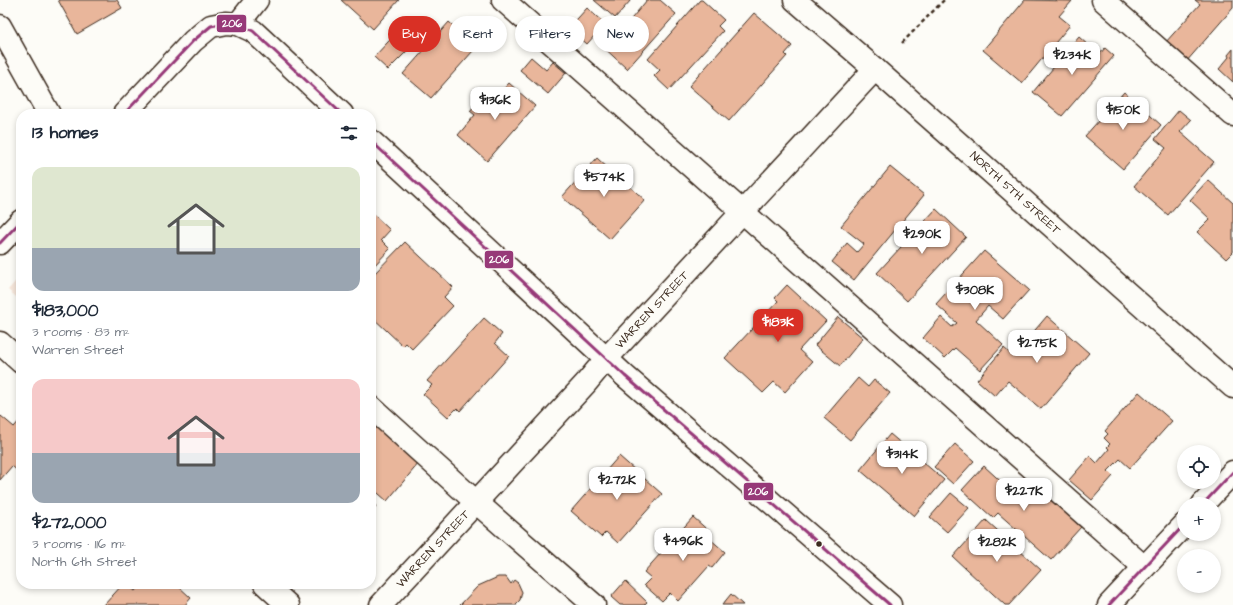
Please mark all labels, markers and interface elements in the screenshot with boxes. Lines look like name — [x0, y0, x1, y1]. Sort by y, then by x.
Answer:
line badge: 206 — [216, 14, 247, 33]
text: 206 — [221, 16, 242, 31]
chip: Buy — [388, 16, 441, 52]
chip: Rent — [449, 16, 507, 52]
chip: Filters — [515, 16, 585, 52]
chip: New — [593, 16, 649, 52]
pin: $234K — [1044, 42, 1100, 76]
text: $234K — [1053, 46, 1091, 64]
pin: $136K — [467, 87, 523, 121]
text: $136K — [479, 91, 511, 109]
pin: $150K — [1095, 97, 1151, 131]
text: $150K — [1106, 101, 1140, 119]
text: 13 homes — [32, 121, 99, 145]
icon: filters — [338, 122, 360, 144]
street label: NORTH 5TH STREET — [966, 147, 1065, 239]
pin: $574K — [576, 164, 632, 198]
text: $574K — [583, 168, 625, 186]
icon: home — [160, 193, 232, 265]
pin: $290K — [894, 221, 950, 255]
text: $290K — [903, 225, 941, 243]
line badge: 206 — [484, 250, 514, 269]
text: 206 — [488, 252, 509, 267]
street label: WARREN STREET — [611, 267, 693, 353]
pin: $308K — [947, 277, 1003, 311]
text: $308K — [956, 281, 994, 299]
text: $183,000 — [32, 299, 99, 323]
pin: $183K — [750, 309, 806, 343]
text: $183K — [762, 313, 794, 331]
text: 3 rooms · 83 m² — [32, 323, 130, 341]
pin: $275K — [1009, 330, 1065, 364]
text: $275K — [1017, 334, 1057, 352]
text: Warren Street — [32, 341, 124, 359]
icon: home — [160, 405, 232, 477]
pin: $314K — [874, 441, 930, 475]
text: $314K — [886, 445, 918, 463]
map controls — [1177, 445, 1221, 593]
button: locate — [1177, 445, 1221, 489]
pin: $272K — [589, 467, 645, 501]
text: $272K — [598, 471, 636, 489]
pin: $227K — [996, 478, 1052, 512]
line badge: 206 — [743, 482, 774, 501]
text: $227K — [1005, 482, 1043, 500]
text: 206 — [747, 484, 768, 499]
button: + — [1177, 497, 1221, 541]
street label: WARREN STREET — [392, 506, 474, 592]
text: $272,000 — [32, 511, 107, 535]
pin: $496K — [655, 528, 711, 562]
pin: $282K — [969, 529, 1025, 563]
text: $496K — [663, 532, 703, 550]
text: $282K — [978, 533, 1016, 551]
text: 3 rooms · 116 m² — [32, 535, 126, 553]
unlabelled marker — [814, 539, 824, 549]
button: − — [1177, 549, 1221, 593]
text: North 6th Street — [32, 553, 137, 571]

